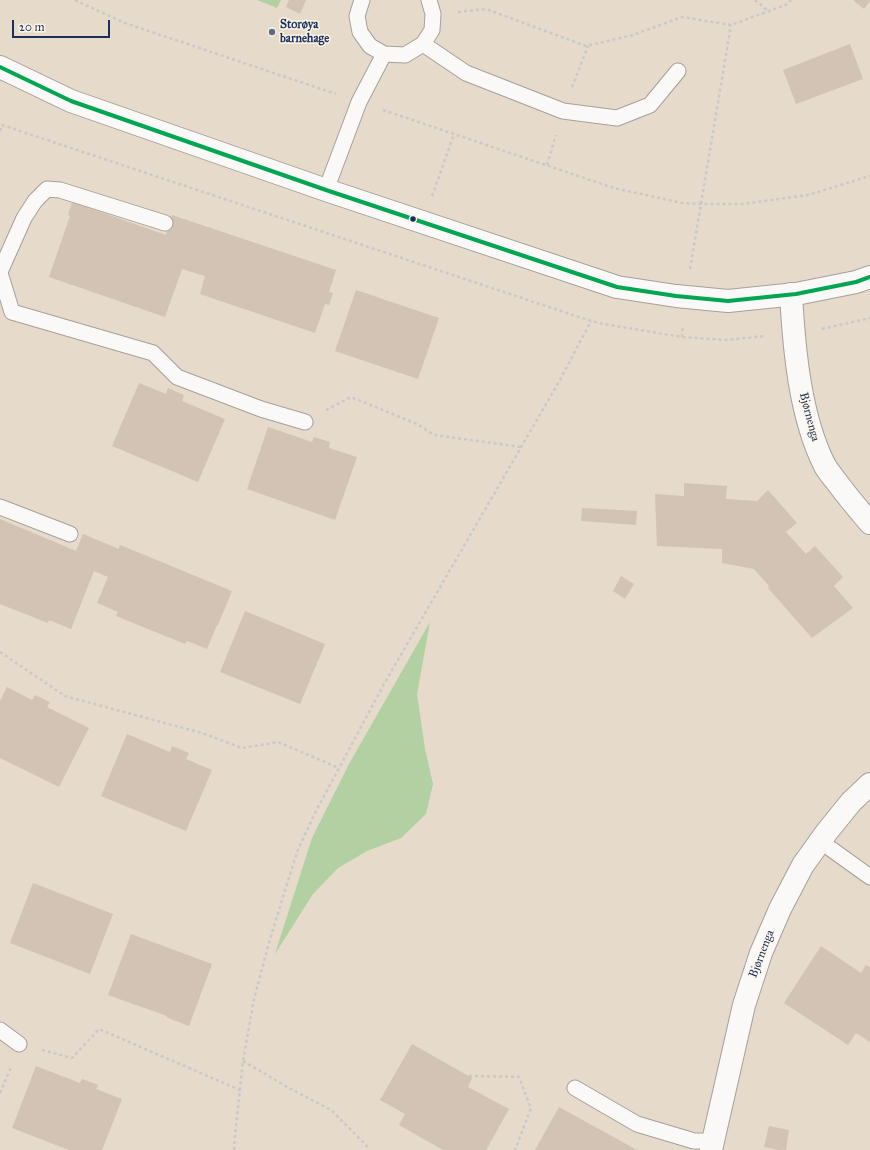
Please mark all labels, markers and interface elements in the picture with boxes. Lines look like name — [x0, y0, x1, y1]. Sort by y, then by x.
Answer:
scale bar — [14, 12, 112, 38]
place label: Storøya barnehage — [280, 18, 329, 46]
text: 20 m — [19, 20, 45, 34]
marker: Storøya barnehage — [267, 27, 277, 37]
unlabelled marker — [408, 214, 418, 224]
street label: Bjørnenga — [796, 391, 822, 443]
street label: Bjørnenga — [746, 928, 778, 980]

